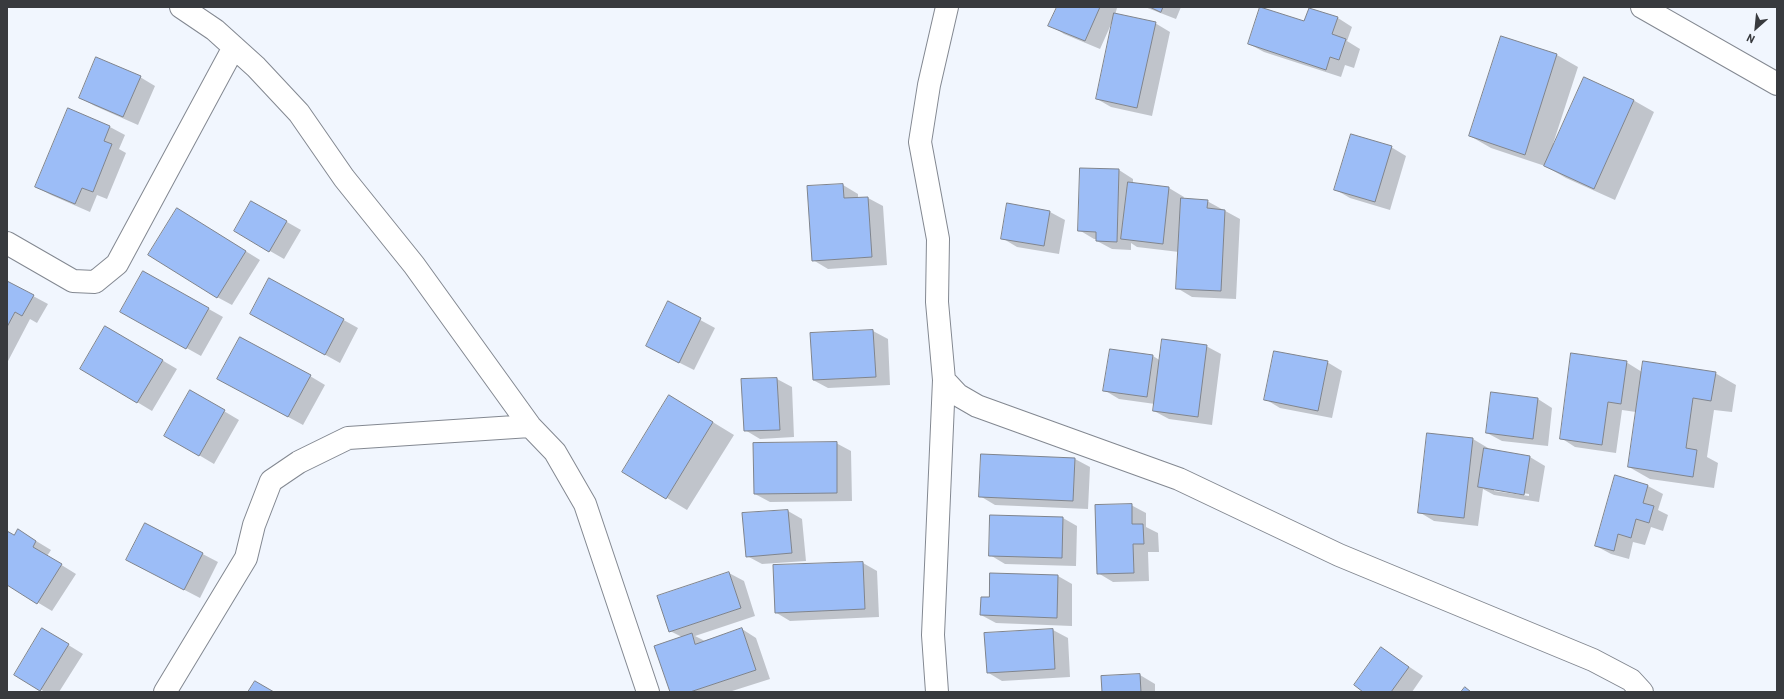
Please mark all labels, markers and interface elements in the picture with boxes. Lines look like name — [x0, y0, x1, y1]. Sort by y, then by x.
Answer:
north arrow — [1736, 8, 1776, 48]
text: N — [1744, 32, 1757, 47]

